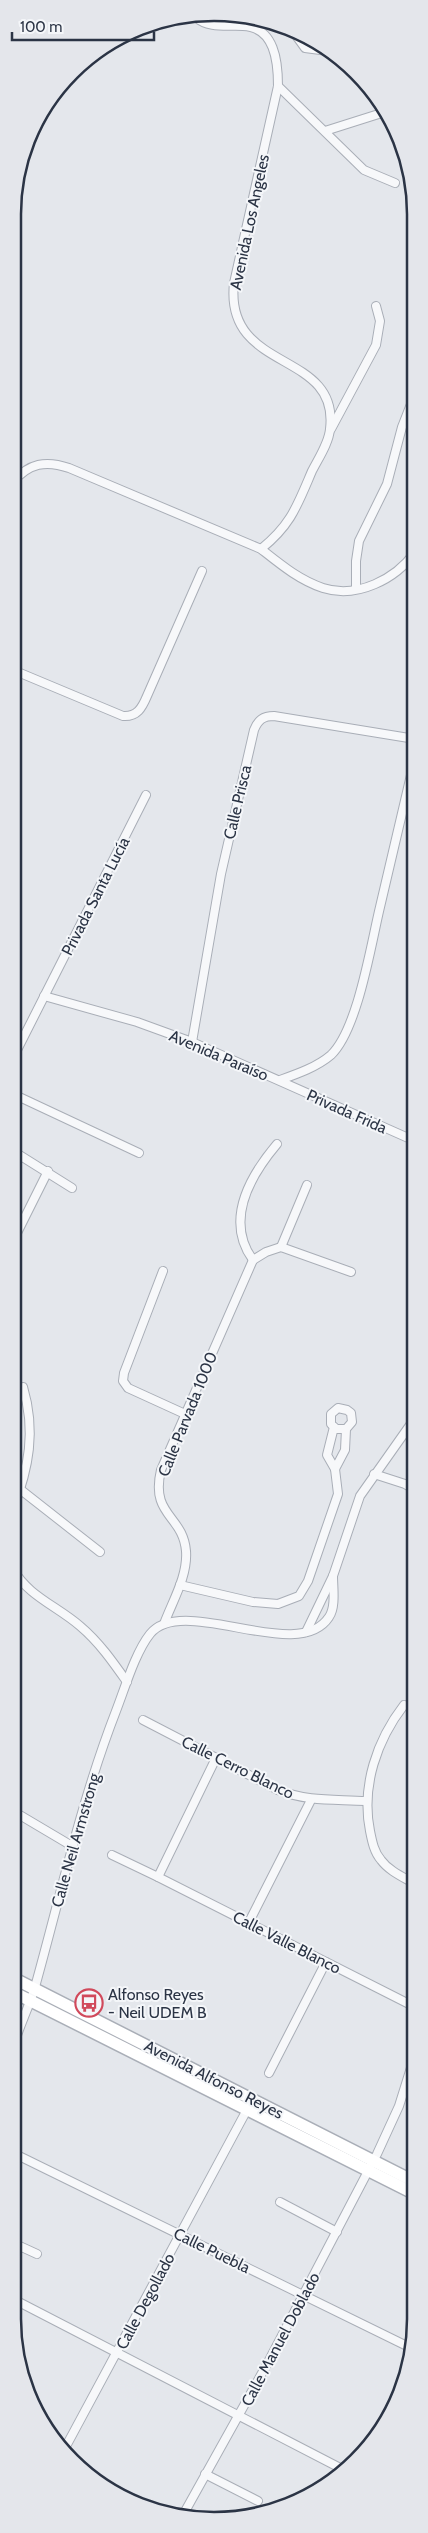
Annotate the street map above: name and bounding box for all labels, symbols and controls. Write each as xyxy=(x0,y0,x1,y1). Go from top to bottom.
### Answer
scale bar xyxy=(12,10,155,42)
text: 100 m xyxy=(20,18,62,36)
street label: Avenida Los Angeles xyxy=(226,152,273,292)
street label: Calle Prisca xyxy=(220,763,255,841)
street label: Privada Santa Lucía xyxy=(57,834,134,959)
street label: Avenida Paraíso xyxy=(166,1026,271,1085)
street label: Privada Frida xyxy=(304,1085,390,1138)
street label: Calle Parvada 1000 xyxy=(154,1349,221,1479)
street label: Calle Cerro Blanco xyxy=(178,1732,297,1803)
street label: Calle Neil Armstrong xyxy=(47,1770,104,1909)
street label: Calle Valle Blanco xyxy=(230,1907,344,1978)
place label: Alfonso Reyes - Neil UDEM B xyxy=(108,1985,207,2022)
bus stop icon: Alfonso Reyes - Neil UDEM B xyxy=(74,1988,104,2018)
street label: Avenida Alfonso Reyes xyxy=(141,2036,287,2123)
street label: Calle Puebla xyxy=(170,2224,253,2277)
street label: Calle Degollado xyxy=(112,2250,179,2353)
street label: Calle Manuel Doblado xyxy=(237,2269,324,2409)

